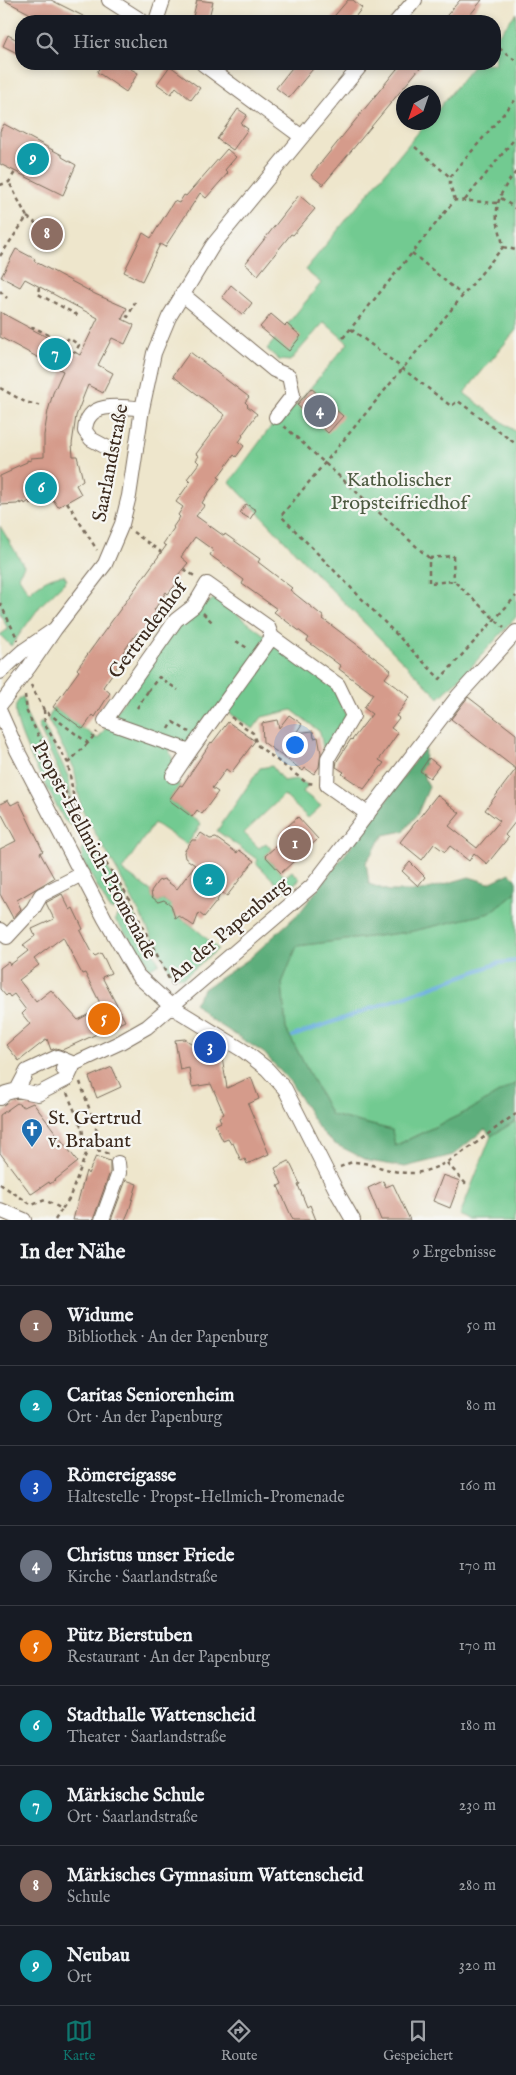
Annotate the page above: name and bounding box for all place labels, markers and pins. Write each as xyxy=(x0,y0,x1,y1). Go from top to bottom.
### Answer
pin: 9 xyxy=(17,140,49,178)
pin: 8 xyxy=(31,215,63,253)
pin: 7 xyxy=(39,335,71,373)
pin: 4 xyxy=(304,392,336,430)
pin: 6 xyxy=(25,469,57,507)
pin: 1 xyxy=(279,825,311,863)
pin: 2 xyxy=(193,861,225,899)
pin: 5 xyxy=(88,1000,120,1038)
pin: 3 xyxy=(194,1028,226,1066)
place label: St. Gertrud v. Brabant xyxy=(48,1106,142,1154)
church icon: St. Gertrud v. Brabant xyxy=(20,1117,44,1148)

